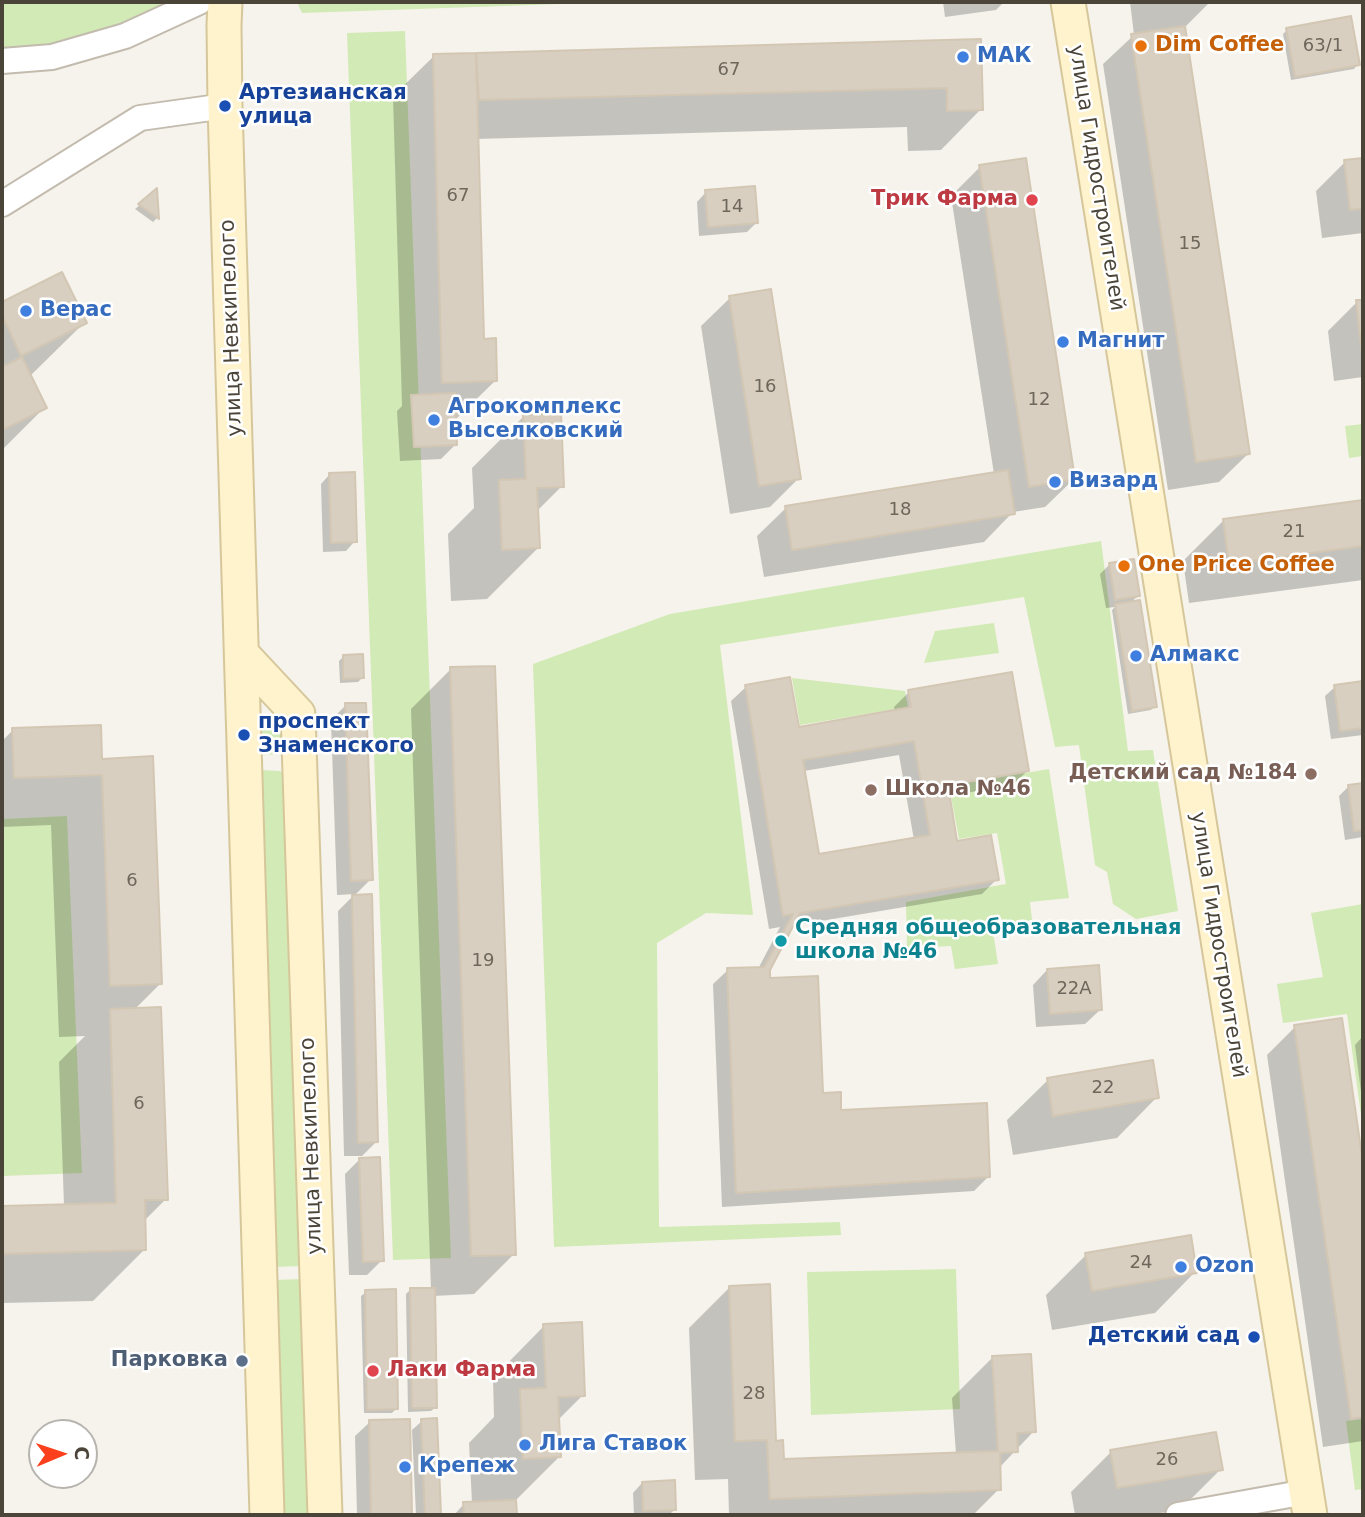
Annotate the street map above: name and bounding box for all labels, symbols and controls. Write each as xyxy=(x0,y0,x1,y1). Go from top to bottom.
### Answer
place label: Dim Coffee xyxy=(1155,33,1284,59)
house number: 63/1 xyxy=(1303,35,1343,57)
marker: Dim Coffee xyxy=(1133,38,1149,54)
street label: улица Гидростроителей xyxy=(1062,43,1130,313)
place label: МАК xyxy=(977,44,1031,70)
marker: МАК xyxy=(955,49,971,65)
house number: 67 xyxy=(718,59,740,81)
place label: Артезианская улица xyxy=(239,81,407,131)
marker: Артезианская улица xyxy=(217,98,233,114)
house number: 67 xyxy=(447,185,469,207)
place label: Трик Фарма xyxy=(871,187,1018,213)
marker: Трик Фарма xyxy=(1024,192,1040,208)
house number: 14 xyxy=(721,196,743,218)
street label: улица Невкипелого xyxy=(216,219,248,437)
house number: 15 xyxy=(1179,233,1201,255)
place label: Верас xyxy=(40,298,112,324)
marker: Верас xyxy=(18,303,34,319)
place label: Магнит xyxy=(1077,329,1164,355)
marker: Магнит xyxy=(1055,334,1071,350)
house number: 16 xyxy=(754,376,776,398)
house number: 12 xyxy=(1028,389,1050,411)
place label: Агрокомплекс Выселковский xyxy=(448,395,623,445)
marker: Агрокомплекс Выселковский xyxy=(426,412,442,428)
place label: Визард xyxy=(1069,469,1158,495)
marker: Визард xyxy=(1047,474,1063,490)
house number: 18 xyxy=(889,499,911,521)
house number: 21 xyxy=(1283,521,1305,543)
place label: One Price Coffee xyxy=(1138,553,1335,579)
marker: One Price Coffee xyxy=(1116,558,1132,574)
place label: Алмакс xyxy=(1150,643,1240,669)
marker: Алмакс xyxy=(1128,648,1144,664)
place label: проспект Знаменского xyxy=(258,710,414,760)
marker: проспект Знаменского xyxy=(236,727,252,743)
place label: Детский сад №184 xyxy=(1068,761,1297,787)
marker: Детский сад №184 xyxy=(1303,766,1319,782)
place label: Школа №46 xyxy=(885,777,1031,803)
marker: Школа №46 xyxy=(863,782,879,798)
street label: улица Гидростроителей xyxy=(1184,810,1252,1080)
house number: 6 xyxy=(126,870,138,892)
place label: Средняя общеобразовательная школа №46 xyxy=(795,916,1182,966)
marker: Средняя общеобразовательная школа №46 xyxy=(773,933,789,949)
house number: 19 xyxy=(472,950,494,972)
house number: 22А xyxy=(1056,978,1092,1000)
street label: улица Невкипелого xyxy=(296,1037,328,1255)
house number: 22 xyxy=(1092,1077,1114,1099)
house number: 6 xyxy=(133,1093,145,1115)
house number: 24 xyxy=(1130,1252,1152,1274)
place label: Ozon xyxy=(1195,1254,1254,1280)
marker: Ozon xyxy=(1173,1259,1189,1275)
place label: Детский сад xyxy=(1088,1324,1240,1350)
marker: Детский сад xyxy=(1246,1329,1262,1345)
place label: Парковка xyxy=(111,1348,228,1374)
marker: Парковка xyxy=(234,1353,250,1369)
place label: Лаки Фарма xyxy=(387,1358,536,1384)
marker: Лаки Фарма xyxy=(365,1363,381,1379)
house number: 28 xyxy=(743,1383,765,1405)
north arrow xyxy=(28,1419,98,1489)
place label: Лига Ставок xyxy=(539,1432,687,1458)
marker: Лига Ставок xyxy=(517,1437,533,1453)
text: С xyxy=(71,1446,93,1461)
house number: 26 xyxy=(1156,1449,1178,1471)
place label: Крепеж xyxy=(419,1454,515,1480)
marker: Крепеж xyxy=(397,1459,413,1475)

